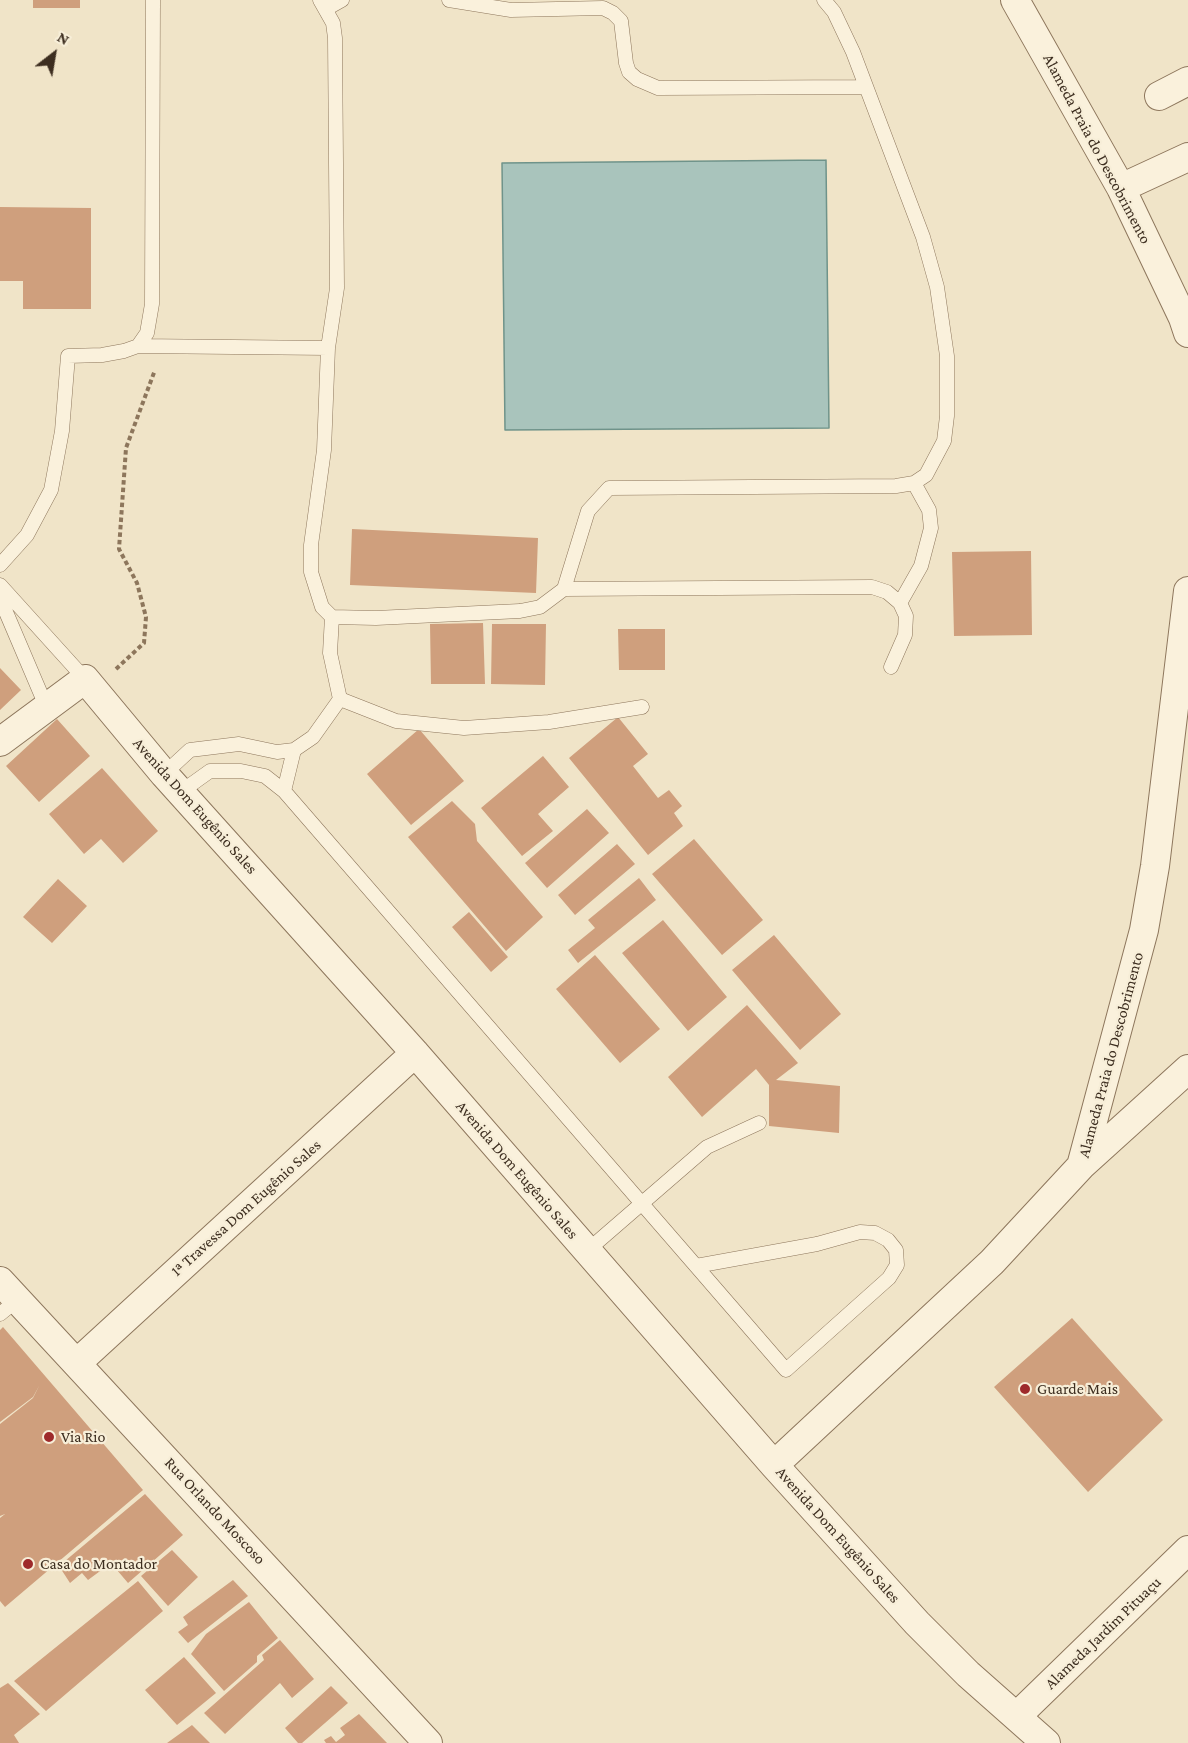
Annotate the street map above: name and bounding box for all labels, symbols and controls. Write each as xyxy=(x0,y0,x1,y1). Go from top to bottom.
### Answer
north arrow xyxy=(24,24,84,84)
text: N xyxy=(54,28,73,48)
street label: Alameda Praia do Descobrimento xyxy=(1039,51,1155,247)
street label: Avenida Dom Eugênio Sales xyxy=(129,734,261,878)
street label: Alameda Praia do Descobrimento xyxy=(1074,950,1148,1160)
street label: Avenida Dom Eugênio Sales xyxy=(452,1097,582,1243)
street label: 1ª Travessa Dom Eugênio Sales xyxy=(167,1135,325,1281)
place label: Guarde Mais xyxy=(1037,1379,1118,1399)
marker: Guarde Mais xyxy=(1018,1382,1032,1396)
place label: Via Rio xyxy=(61,1427,105,1447)
marker: Via Rio xyxy=(42,1430,56,1444)
street label: Rua Orlando Moscoso xyxy=(160,1453,270,1569)
street label: Avenida Dom Eugênio Sales xyxy=(772,1463,904,1607)
place label: Casa do Montador xyxy=(40,1554,157,1574)
marker: Casa do Montador xyxy=(21,1557,35,1571)
street label: Alameda Jardim Pituaçu xyxy=(1041,1573,1165,1693)

